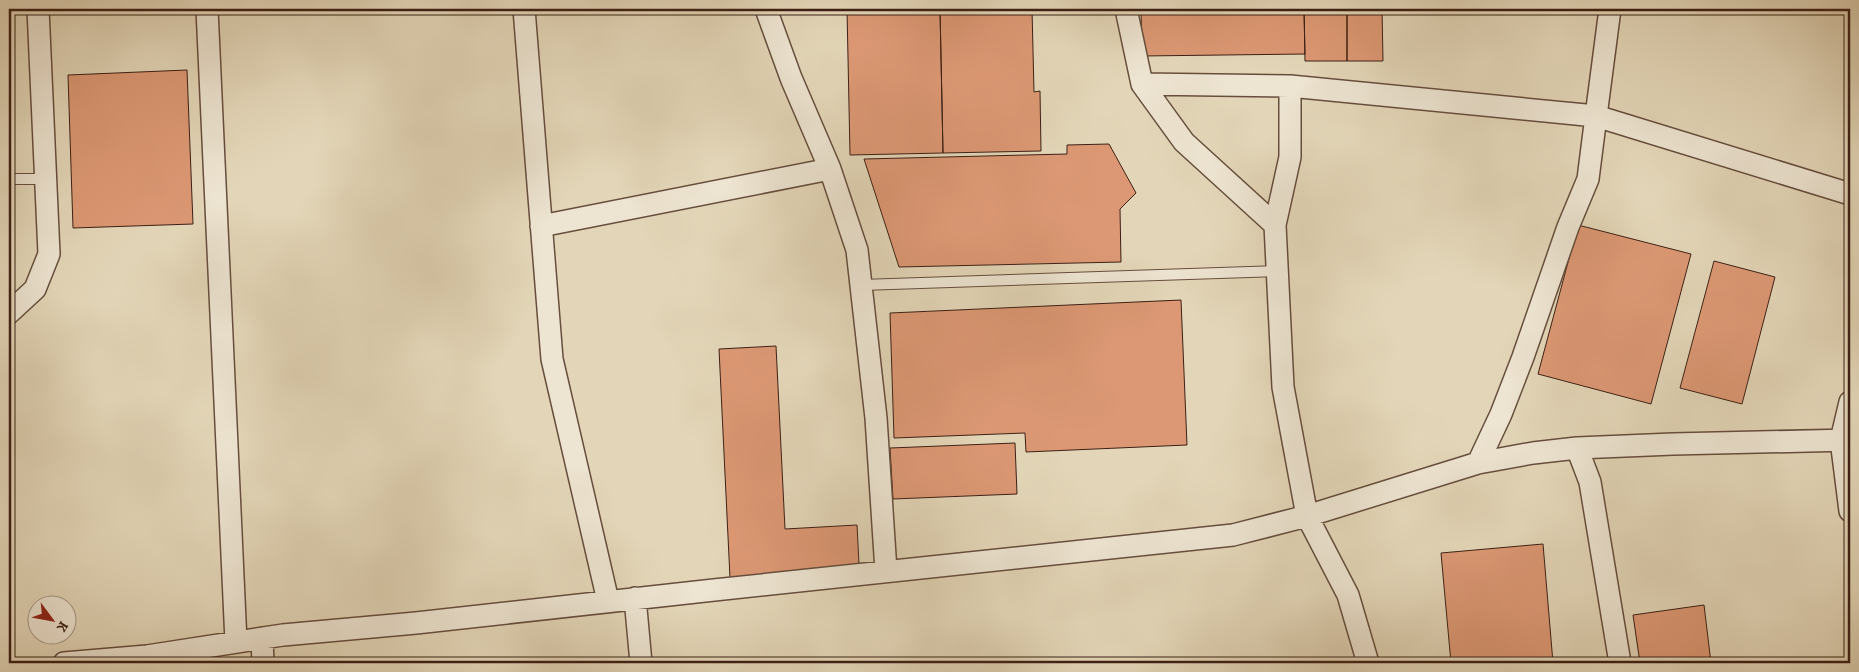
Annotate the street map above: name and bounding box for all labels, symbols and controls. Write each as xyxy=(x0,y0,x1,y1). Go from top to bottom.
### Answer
north arrow xyxy=(28,594,78,644)
text: K xyxy=(52,618,73,636)

